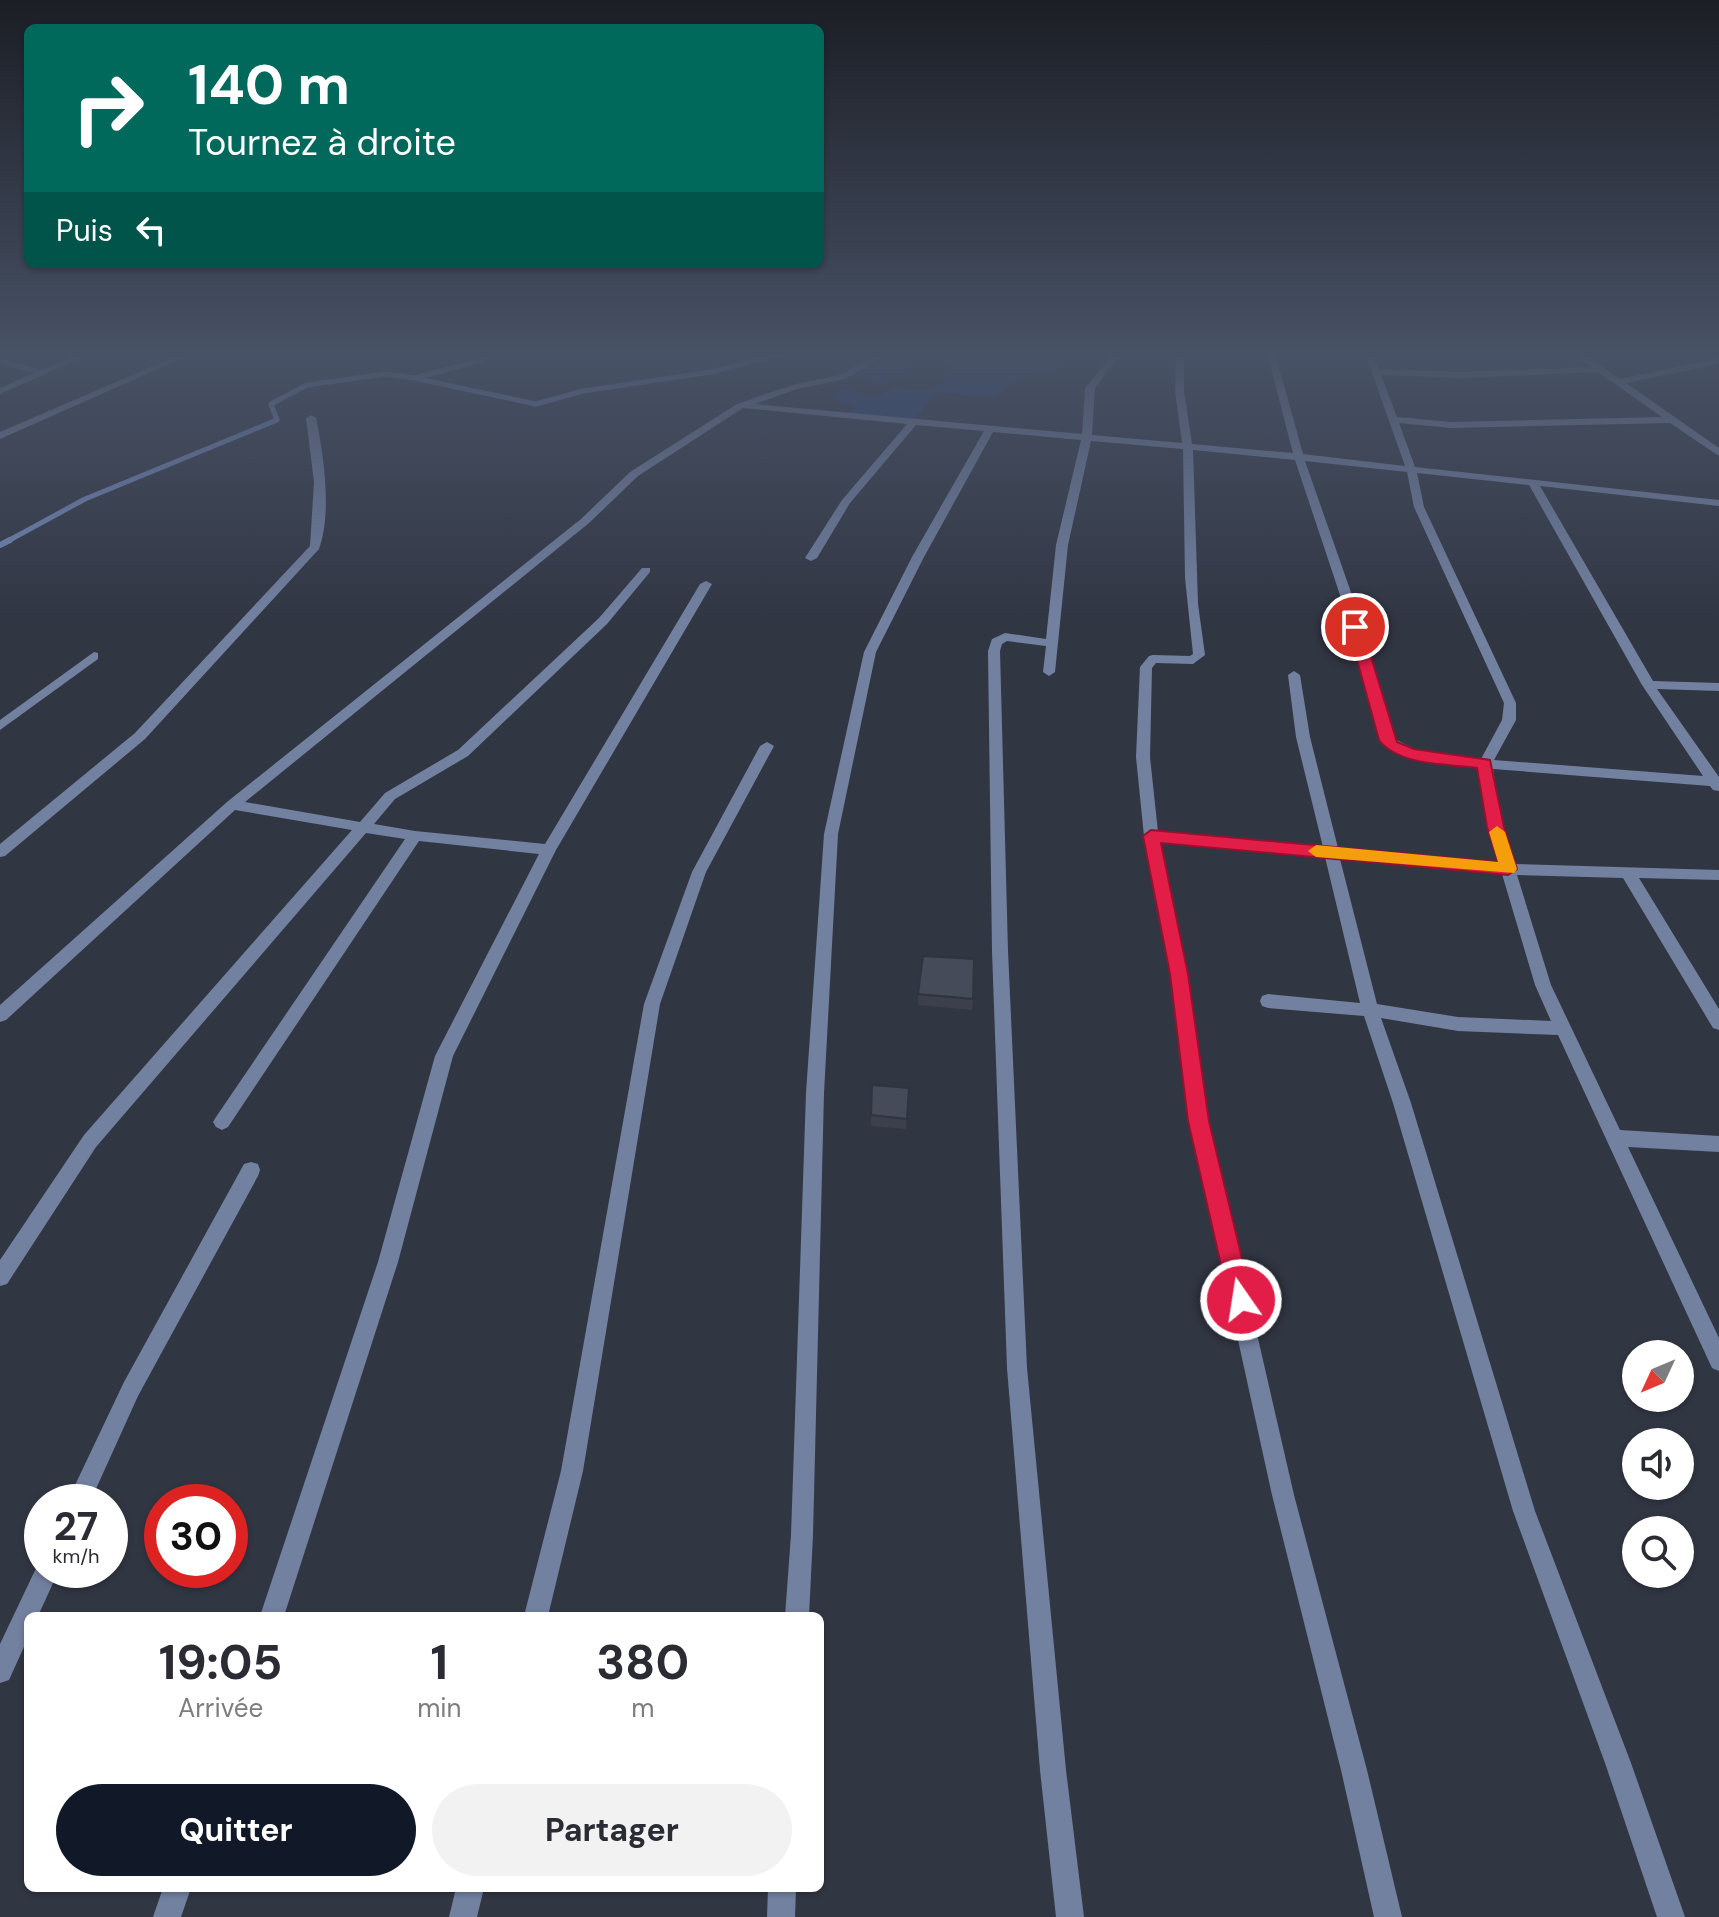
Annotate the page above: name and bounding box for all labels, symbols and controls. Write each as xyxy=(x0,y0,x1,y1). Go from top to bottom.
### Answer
text: 140 m xyxy=(188,48,350,121)
icon: right xyxy=(56,56,160,160)
text: Tournez à droite xyxy=(188,119,456,166)
icon: left xyxy=(129,208,173,252)
text: Puis xyxy=(56,211,113,250)
pin xyxy=(1321,593,1389,661)
icon: arrive xyxy=(1333,605,1377,649)
position arrow xyxy=(1199,1258,1283,1342)
north arrow xyxy=(1622,1340,1694,1412)
map controls xyxy=(1622,1340,1694,1588)
button: sound xyxy=(1622,1428,1694,1500)
speed limit sign: 30 xyxy=(144,1484,248,1588)
text: 27 xyxy=(54,1500,98,1552)
button: search xyxy=(1622,1516,1694,1588)
text: km/h xyxy=(52,1543,100,1569)
text: 19:05 xyxy=(159,1631,282,1694)
text: 1 xyxy=(431,1631,448,1694)
text: 380 xyxy=(596,1631,689,1694)
text: Arrivée xyxy=(178,1691,263,1725)
text: min xyxy=(417,1691,461,1725)
text: m xyxy=(631,1691,654,1725)
button: Quitter xyxy=(56,1784,416,1876)
button: Partager xyxy=(432,1784,792,1876)

